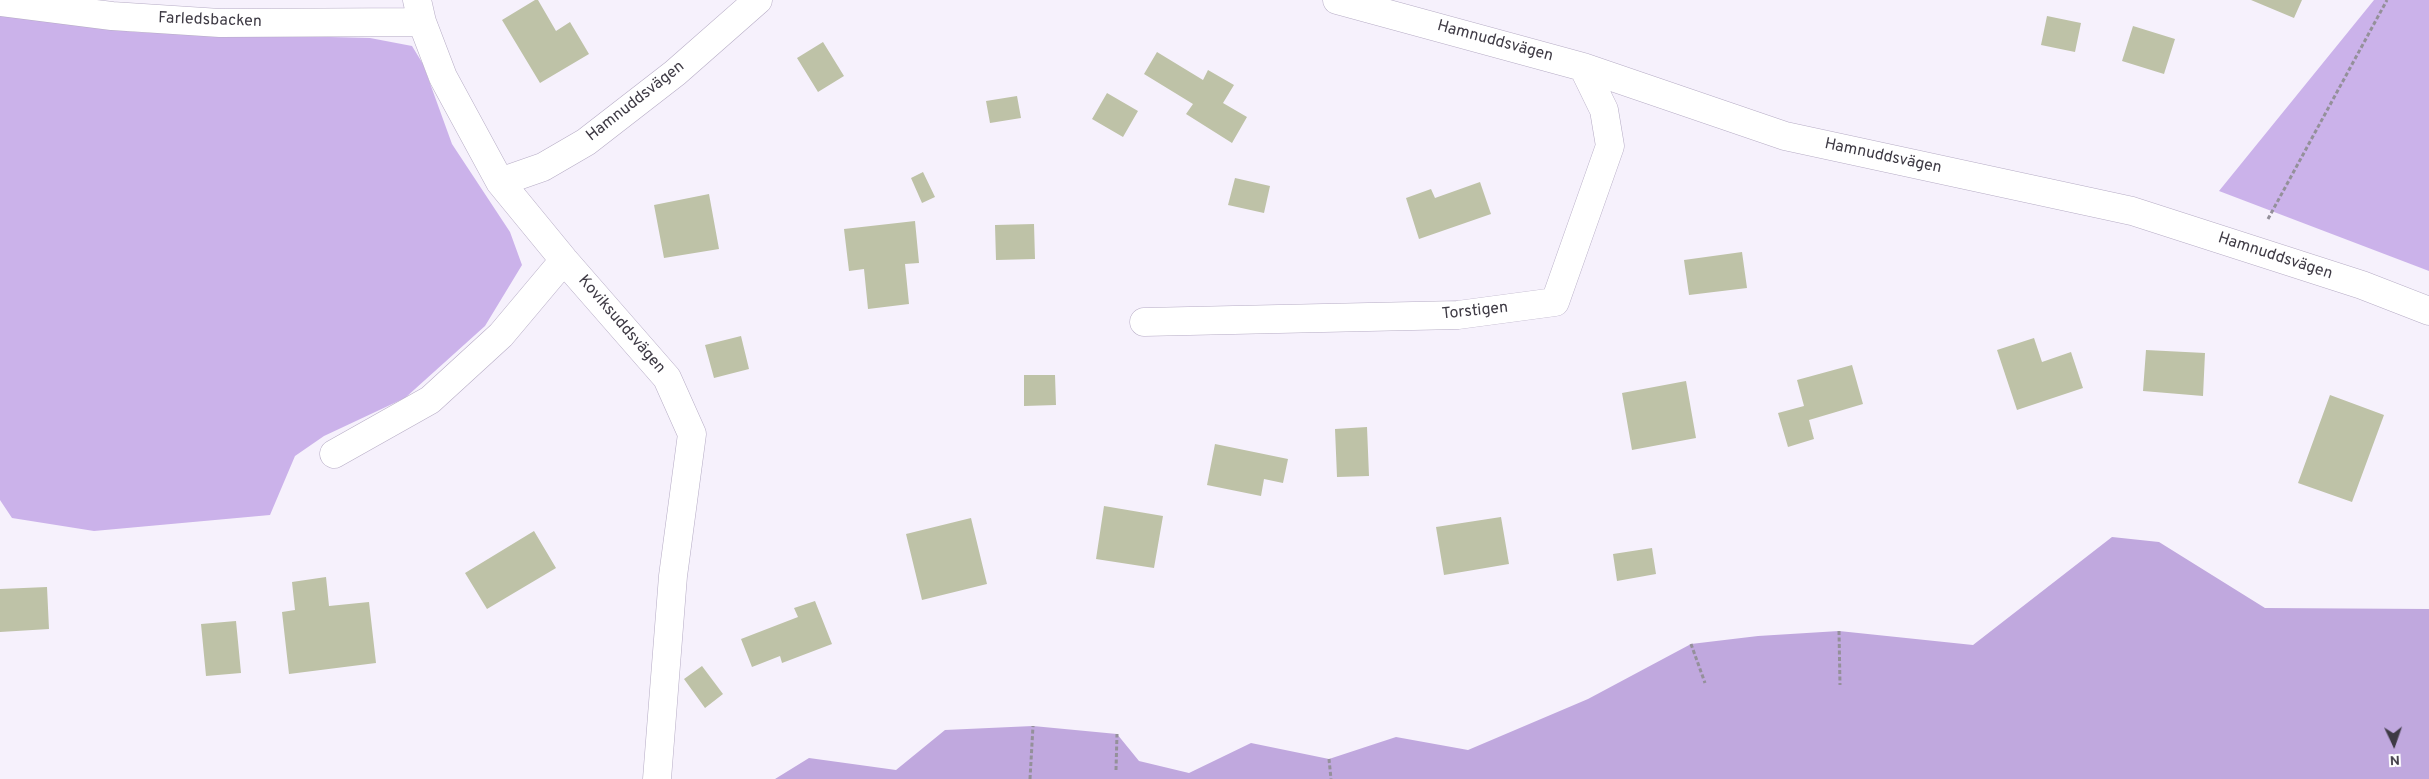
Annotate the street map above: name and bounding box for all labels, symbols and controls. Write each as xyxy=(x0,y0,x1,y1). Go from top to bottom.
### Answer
street label: Farledsbacken xyxy=(158,10,262,32)
street label: Hamnuddsvägen xyxy=(1435,17,1555,67)
street label: Hamnuddsvägen xyxy=(583,58,689,146)
street label: Hamnuddsvägen xyxy=(1823,135,1943,179)
street label: Hamnuddsvägen xyxy=(2215,229,2335,285)
street label: Koviksuddsvägen xyxy=(573,272,669,378)
street label: Torstigen xyxy=(1441,299,1509,325)
north arrow xyxy=(2369,719,2419,769)
text: N xyxy=(2389,751,2400,768)

